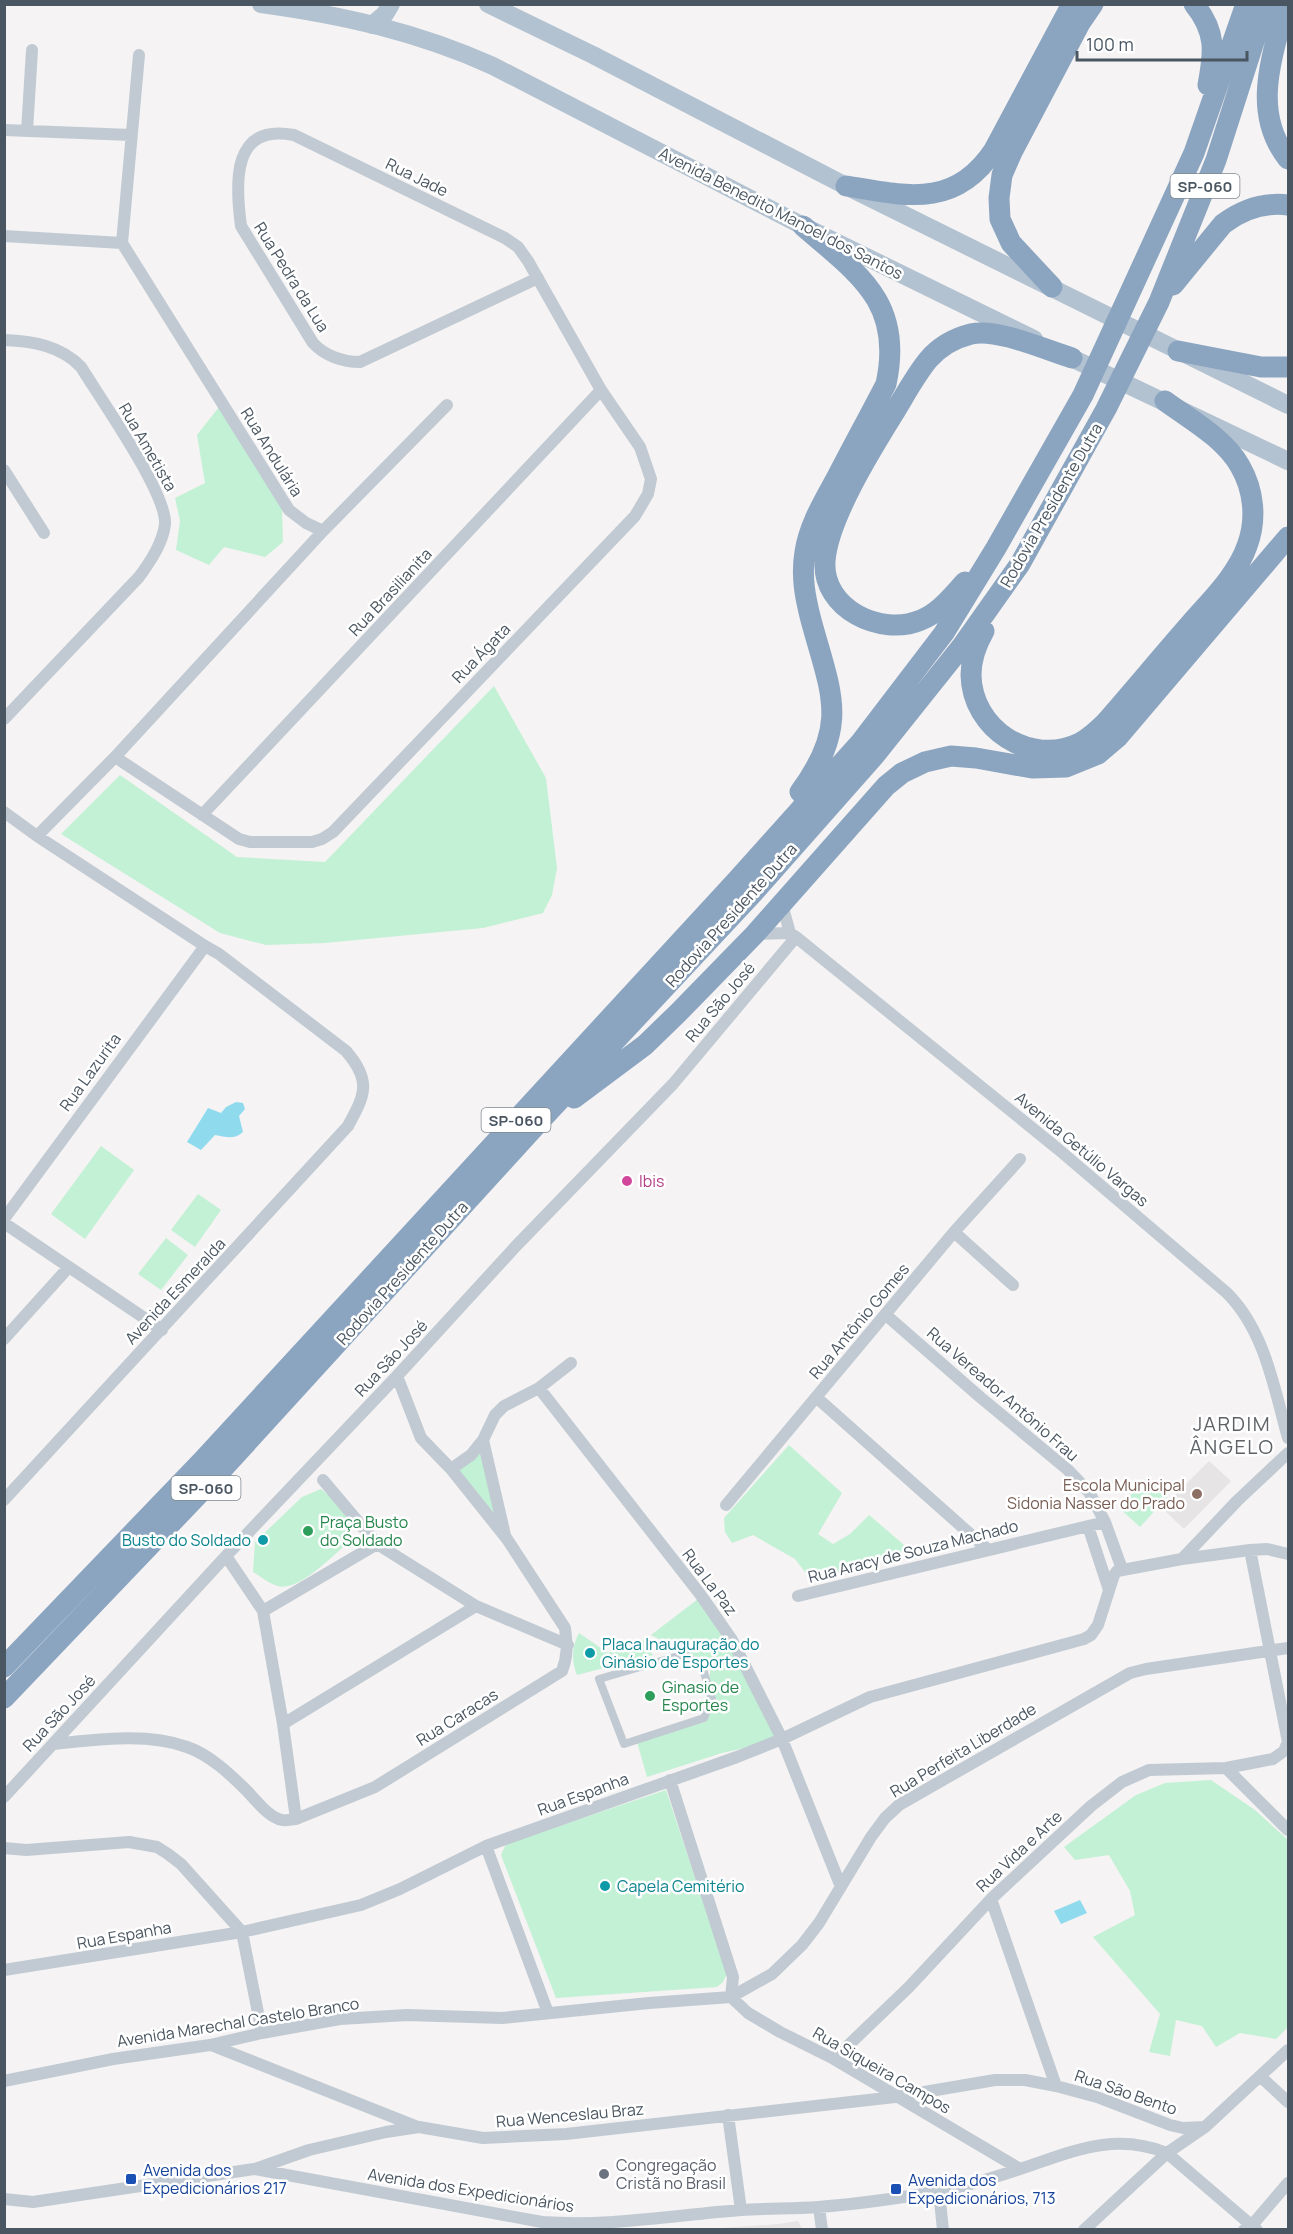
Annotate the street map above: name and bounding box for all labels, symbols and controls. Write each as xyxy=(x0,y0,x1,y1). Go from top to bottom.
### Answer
scale bar xyxy=(1077,24,1246,62)
text: 100 m xyxy=(1086,32,1134,56)
street label: Avenida Benedito Manoel dos Santos xyxy=(655,142,907,284)
street label: Rua Jade xyxy=(382,152,452,202)
road number: SP-060 xyxy=(1170,174,1240,198)
street label: Rua Pedra da Lua xyxy=(249,218,335,336)
street label: Rua Ametista xyxy=(114,399,182,495)
street label: Rua Andulária xyxy=(236,403,308,501)
street label: Rodovia Presidente Dutra xyxy=(995,419,1107,591)
street label: Rua Brasilianita xyxy=(343,543,437,641)
street label: Rua Ágata xyxy=(447,618,515,688)
street label: Rodovia Presidente Dutra xyxy=(660,838,802,992)
street label: Rua São José xyxy=(680,958,760,1046)
street label: Rua Lazurita xyxy=(54,1029,126,1115)
street label: Avenida Getúlio Vargas xyxy=(1011,1087,1153,1211)
road number: SP-060 xyxy=(482,1108,550,1132)
place label: Ibis xyxy=(639,1170,664,1192)
marker: Ibis xyxy=(620,1174,634,1188)
street label: Rodovia Presidente Dutra xyxy=(331,1196,473,1350)
street label: Avenida Esmeralda xyxy=(120,1233,230,1349)
street label: Rua Antônio Gomes xyxy=(804,1258,914,1384)
street label: Rua São José xyxy=(350,1315,432,1401)
street label: Rua Vereador Antônio Frau xyxy=(922,1322,1084,1466)
district label: JARDIM ÂNGELO xyxy=(1189,1410,1275,1460)
place label: Escola Municipal Sidonia Nasser do Prado xyxy=(1007,1474,1185,1514)
road number: SP-060 xyxy=(172,1476,240,1500)
marker: Escola Municipal Sidonia Nasser do Prado xyxy=(1190,1487,1204,1501)
place label: Praça Busto do Soldado xyxy=(320,1511,408,1551)
street label: Rua Aracy de Souza Machado xyxy=(806,1514,1020,1588)
marker: Praça Busto do Soldado xyxy=(301,1524,315,1538)
place label: Busto do Soldado xyxy=(122,1529,251,1551)
marker: Busto do Soldado xyxy=(256,1533,270,1547)
street label: Rua La Paz xyxy=(678,1544,742,1620)
place label: Placa Inauguração do Ginásio de Esportes xyxy=(602,1633,759,1673)
marker: Placa Inauguração do Ginásio de Esportes xyxy=(583,1646,597,1660)
street label: Rua São José xyxy=(18,1670,100,1756)
place label: Ginasio de Esportes xyxy=(662,1676,739,1716)
street label: Rua Caracas xyxy=(412,1683,502,1751)
marker: Ginasio de Esportes xyxy=(643,1689,657,1703)
street label: Rua Perfeita Liberdade xyxy=(886,1698,1040,1802)
street label: Rua Espanha xyxy=(534,1767,632,1821)
street label: Rua Vida e Arte xyxy=(971,1805,1067,1897)
place label: Capela Cemitério xyxy=(617,1875,745,1897)
marker: Capela Cemitério xyxy=(598,1879,612,1893)
street label: Rua Espanha xyxy=(75,1916,173,1954)
street label: Avenida Marechal Castelo Branco xyxy=(115,1992,361,2052)
street label: Rua Siqueira Campos xyxy=(809,2021,955,2119)
street label: Rua São Bento xyxy=(1072,2064,1180,2120)
street label: Rua Wenceslau Braz xyxy=(495,2098,645,2132)
place label: Congregação Cristã no Brasil xyxy=(616,2154,726,2194)
place label: Avenida dos Expedicionários 217 xyxy=(143,2159,287,2199)
street label: Avenida dos Expedicionários xyxy=(366,2163,576,2217)
marker: Congregação Cristã no Brasil xyxy=(597,2167,611,2181)
place label: Avenida dos Expedicionários, 713 xyxy=(908,2169,1056,2209)
marker: Avenida dos Expedicionários 217 xyxy=(124,2172,138,2186)
marker: Avenida dos Expedicionários, 713 xyxy=(889,2182,903,2196)

